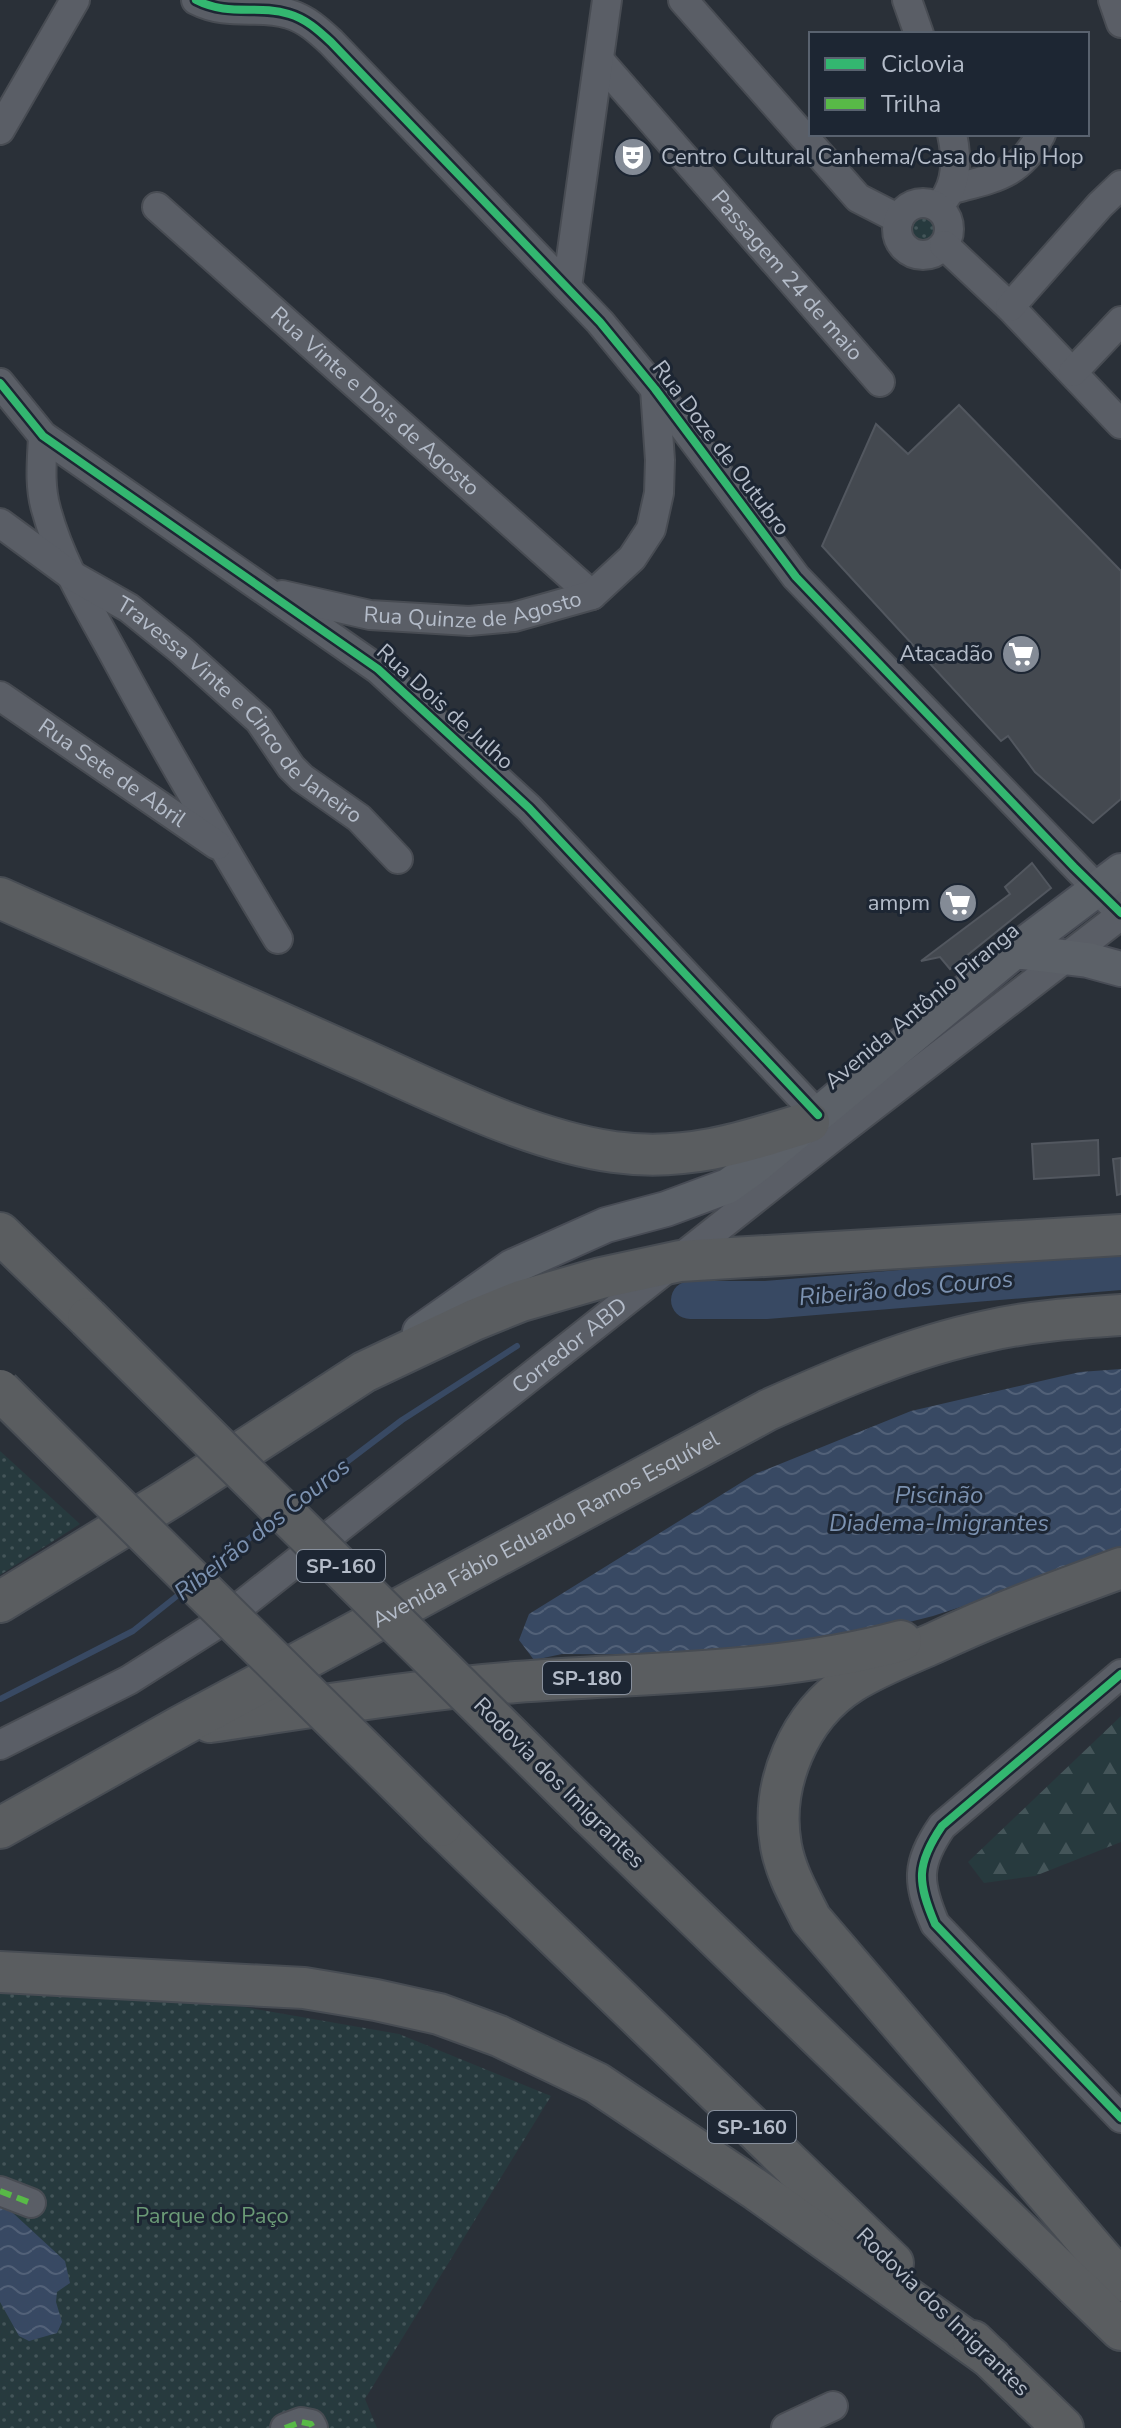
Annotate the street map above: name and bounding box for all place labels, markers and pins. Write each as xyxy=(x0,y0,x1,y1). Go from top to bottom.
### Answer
theatre icon: Centro Cultural Canhema/Casa do Hip Hop xyxy=(612,136,654,178)
place label: Centro Cultural Canhema/Casa do Hip Hop xyxy=(661,142,1084,172)
supermarket icon: Atacadão xyxy=(1000,633,1042,675)
place label: Atacadão xyxy=(899,639,993,669)
supermarket icon: ampm xyxy=(937,882,979,924)
place label: ampm xyxy=(868,888,930,918)

